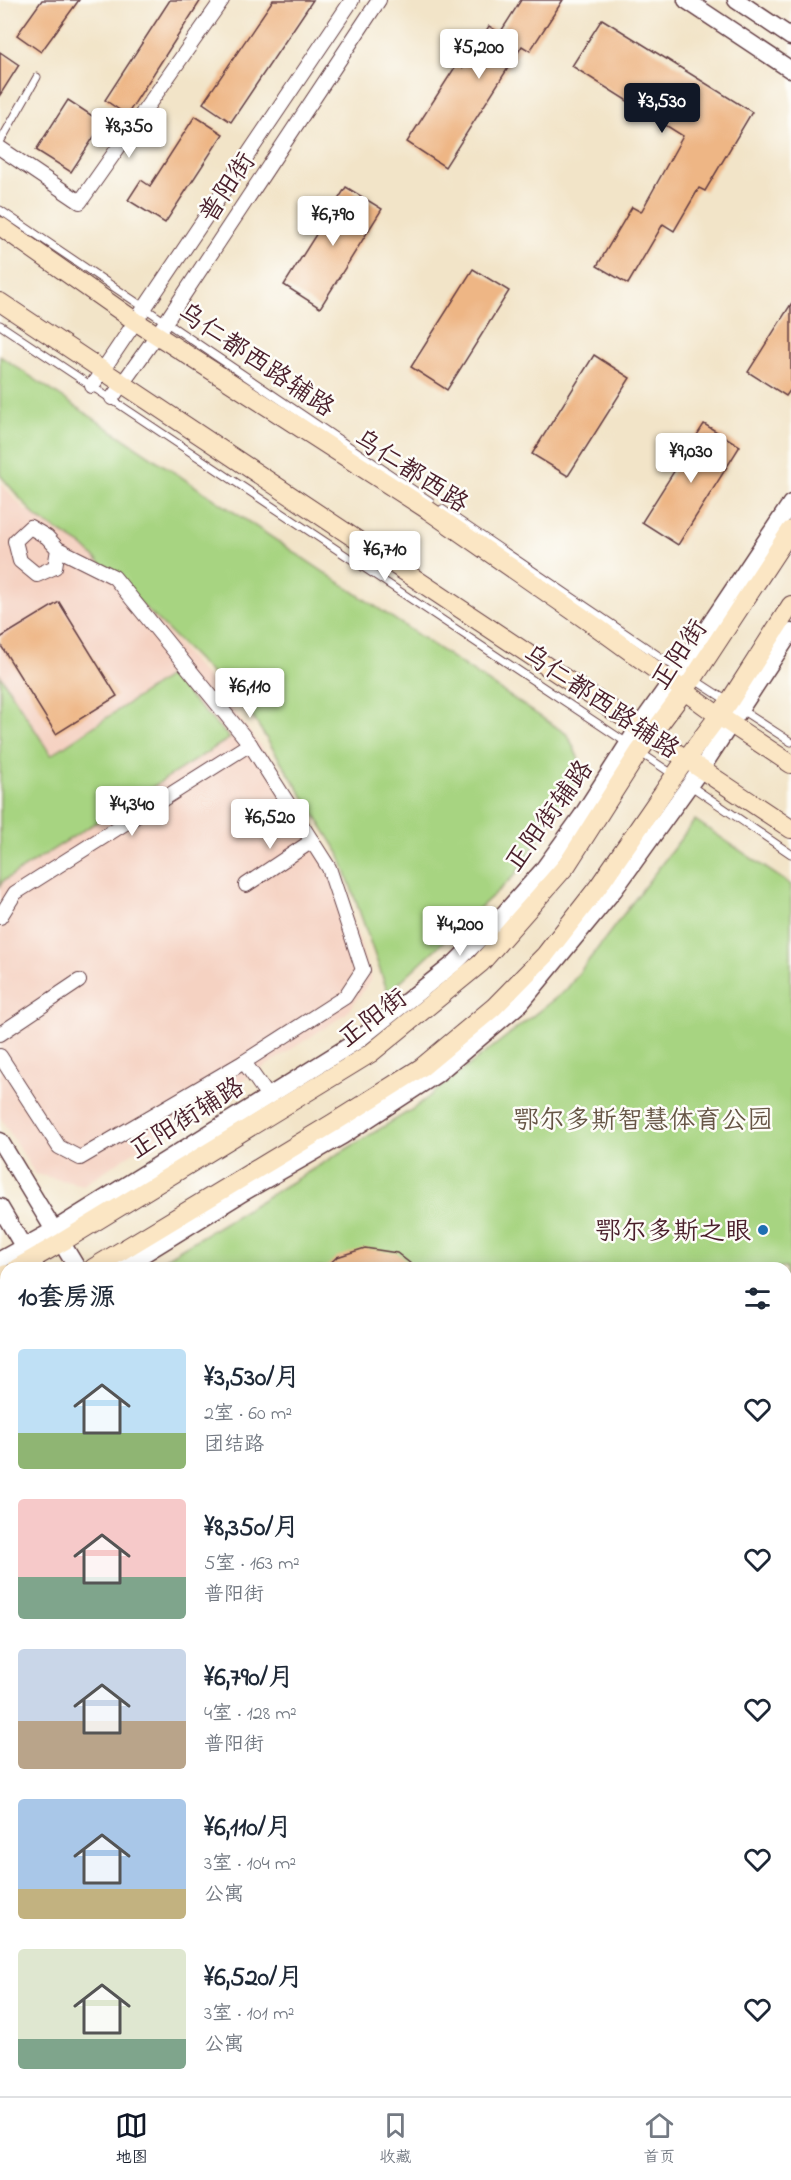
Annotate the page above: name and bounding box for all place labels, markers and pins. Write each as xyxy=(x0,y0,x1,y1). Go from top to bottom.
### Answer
pin: ¥5,200 xyxy=(430,29,528,80)
pin: ¥3,530 xyxy=(613,83,711,134)
pin: ¥8,350 xyxy=(80,108,178,159)
pin: ¥6,790 xyxy=(284,196,382,247)
pin: ¥9,030 xyxy=(642,433,740,484)
pin: ¥6,710 xyxy=(336,531,434,582)
pin: ¥6,110 xyxy=(201,668,299,719)
pin: ¥4,340 xyxy=(83,786,181,837)
pin: ¥6,520 xyxy=(221,799,319,850)
pin: ¥4,200 xyxy=(411,906,509,957)
place label: 鄂尔多斯之眼 xyxy=(595,1214,751,1252)
marker: 鄂尔多斯之眼 xyxy=(756,1223,770,1237)

